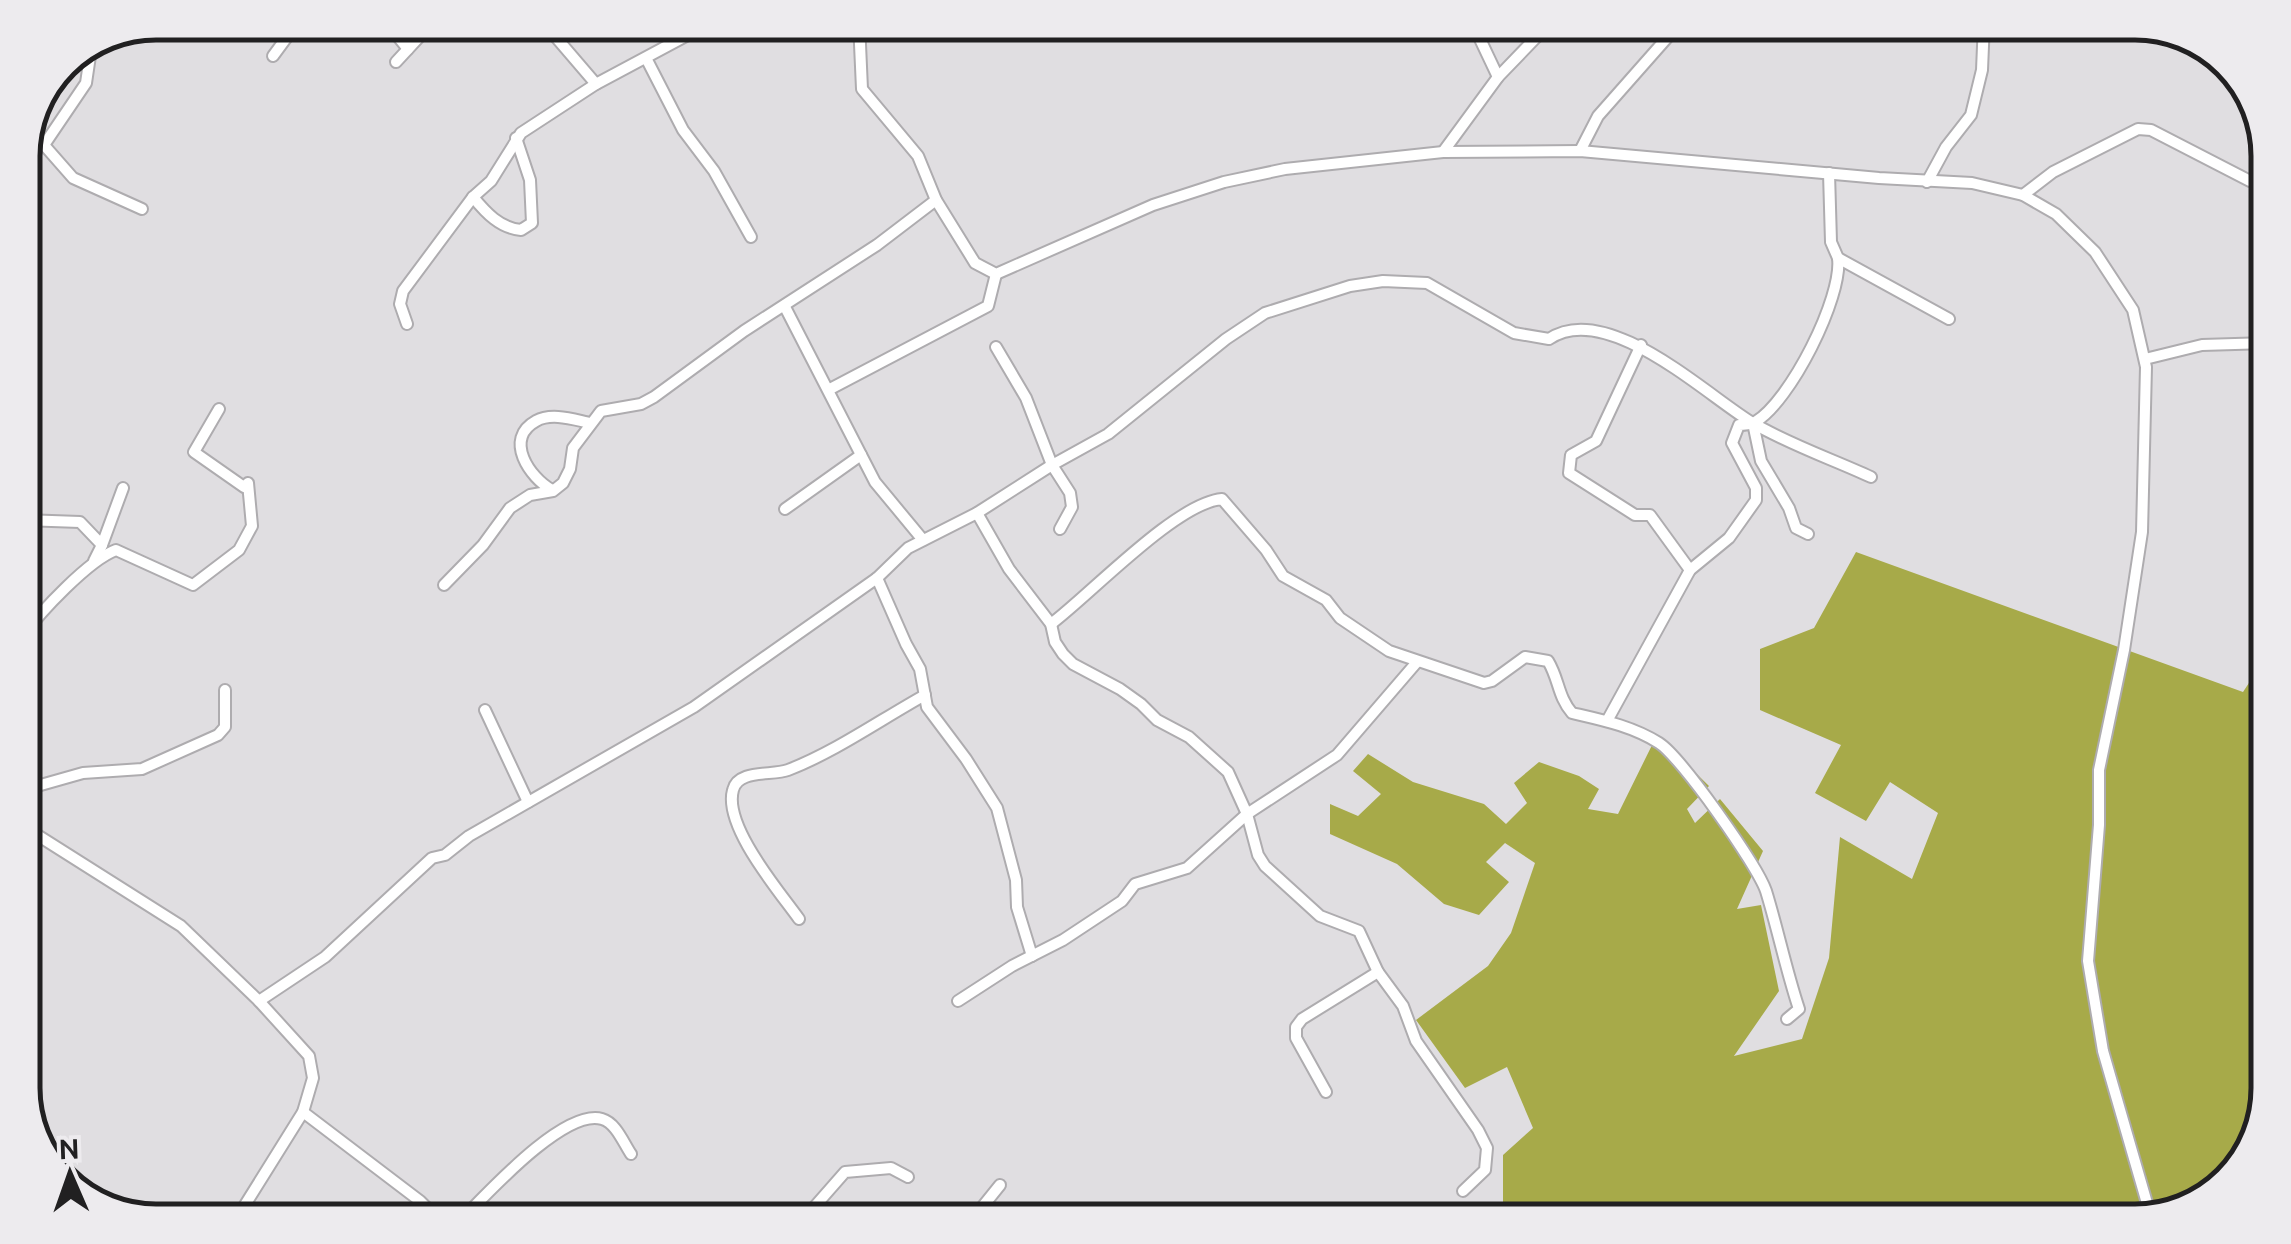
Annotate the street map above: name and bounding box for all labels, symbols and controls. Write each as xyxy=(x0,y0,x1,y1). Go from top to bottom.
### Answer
north arrow xyxy=(20,1124,120,1224)
text: N xyxy=(58,1133,80,1164)

